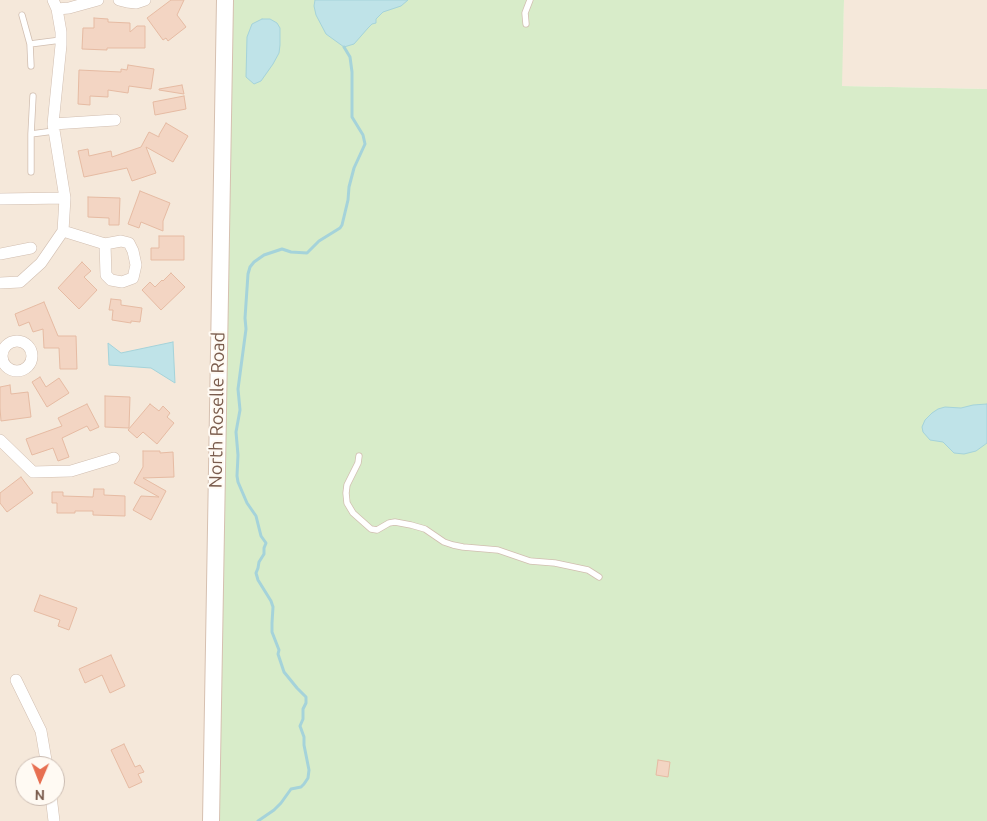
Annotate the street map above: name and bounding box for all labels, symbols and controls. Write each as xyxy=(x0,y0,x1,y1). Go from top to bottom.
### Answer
street label: North Roselle Road xyxy=(205,332,229,488)
north arrow xyxy=(15,756,65,806)
text: N xyxy=(34,787,45,803)

